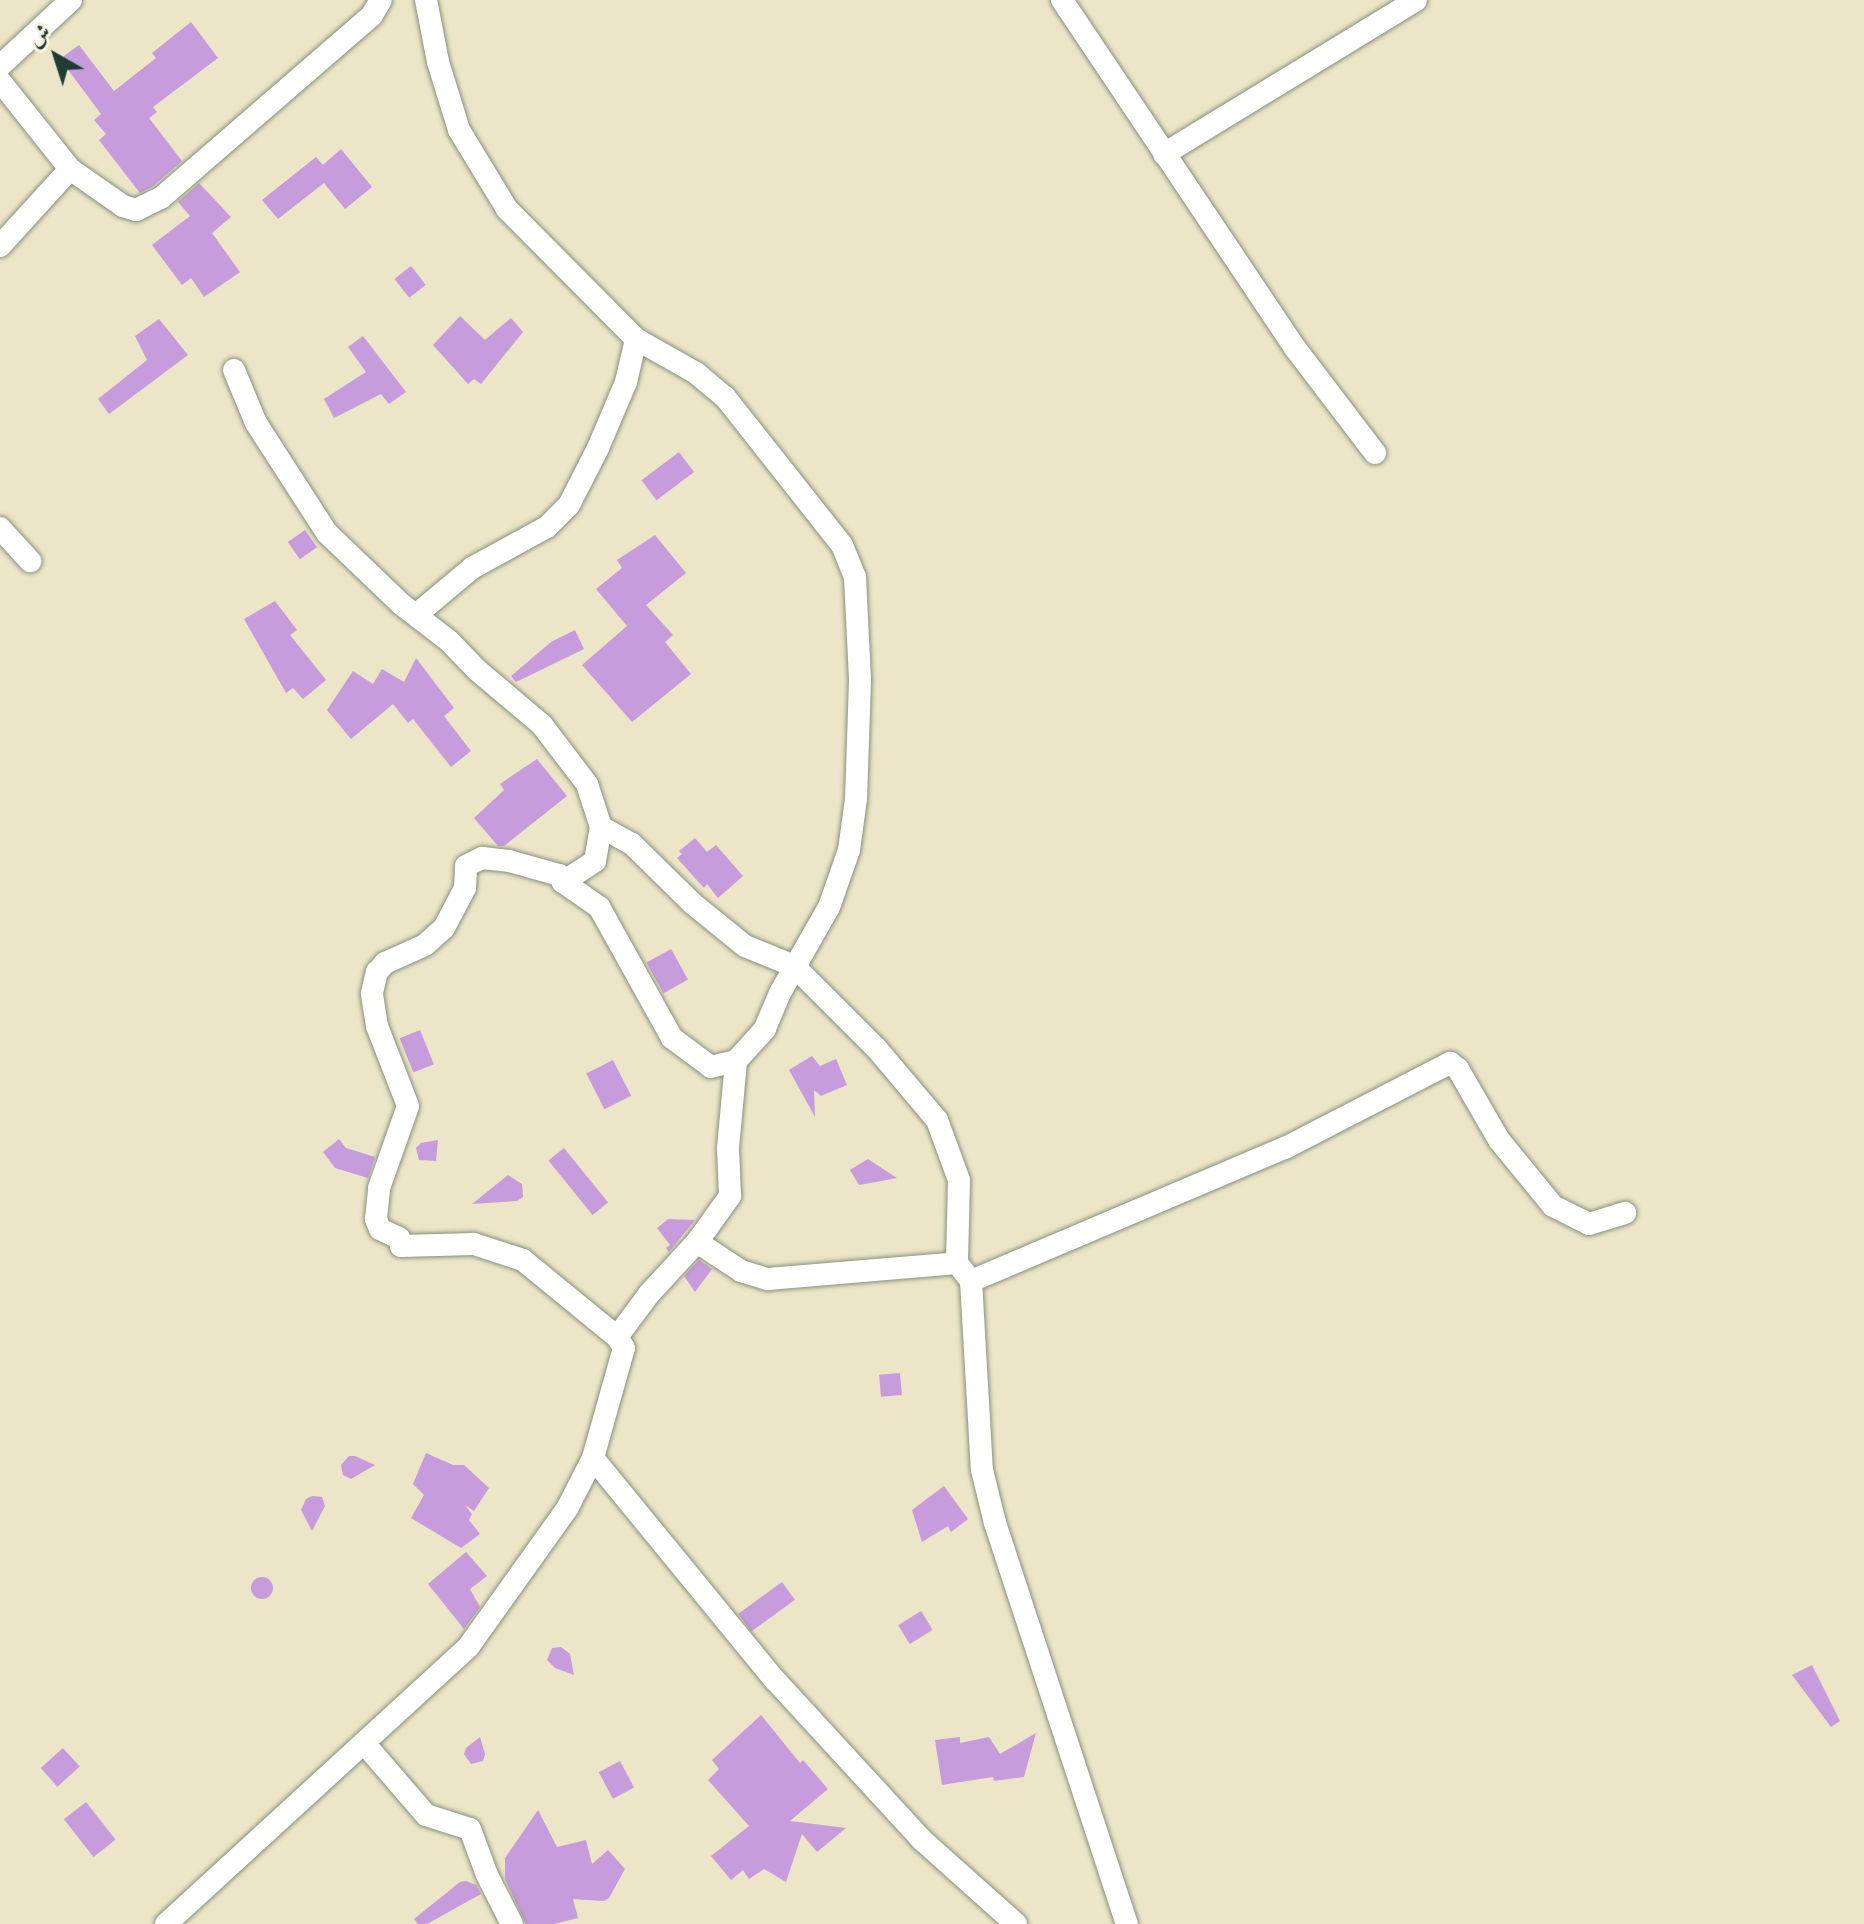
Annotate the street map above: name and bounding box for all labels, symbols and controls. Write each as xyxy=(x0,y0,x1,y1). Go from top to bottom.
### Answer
north arrow xyxy=(16,16,96,96)
text: ش xyxy=(22,18,59,57)

